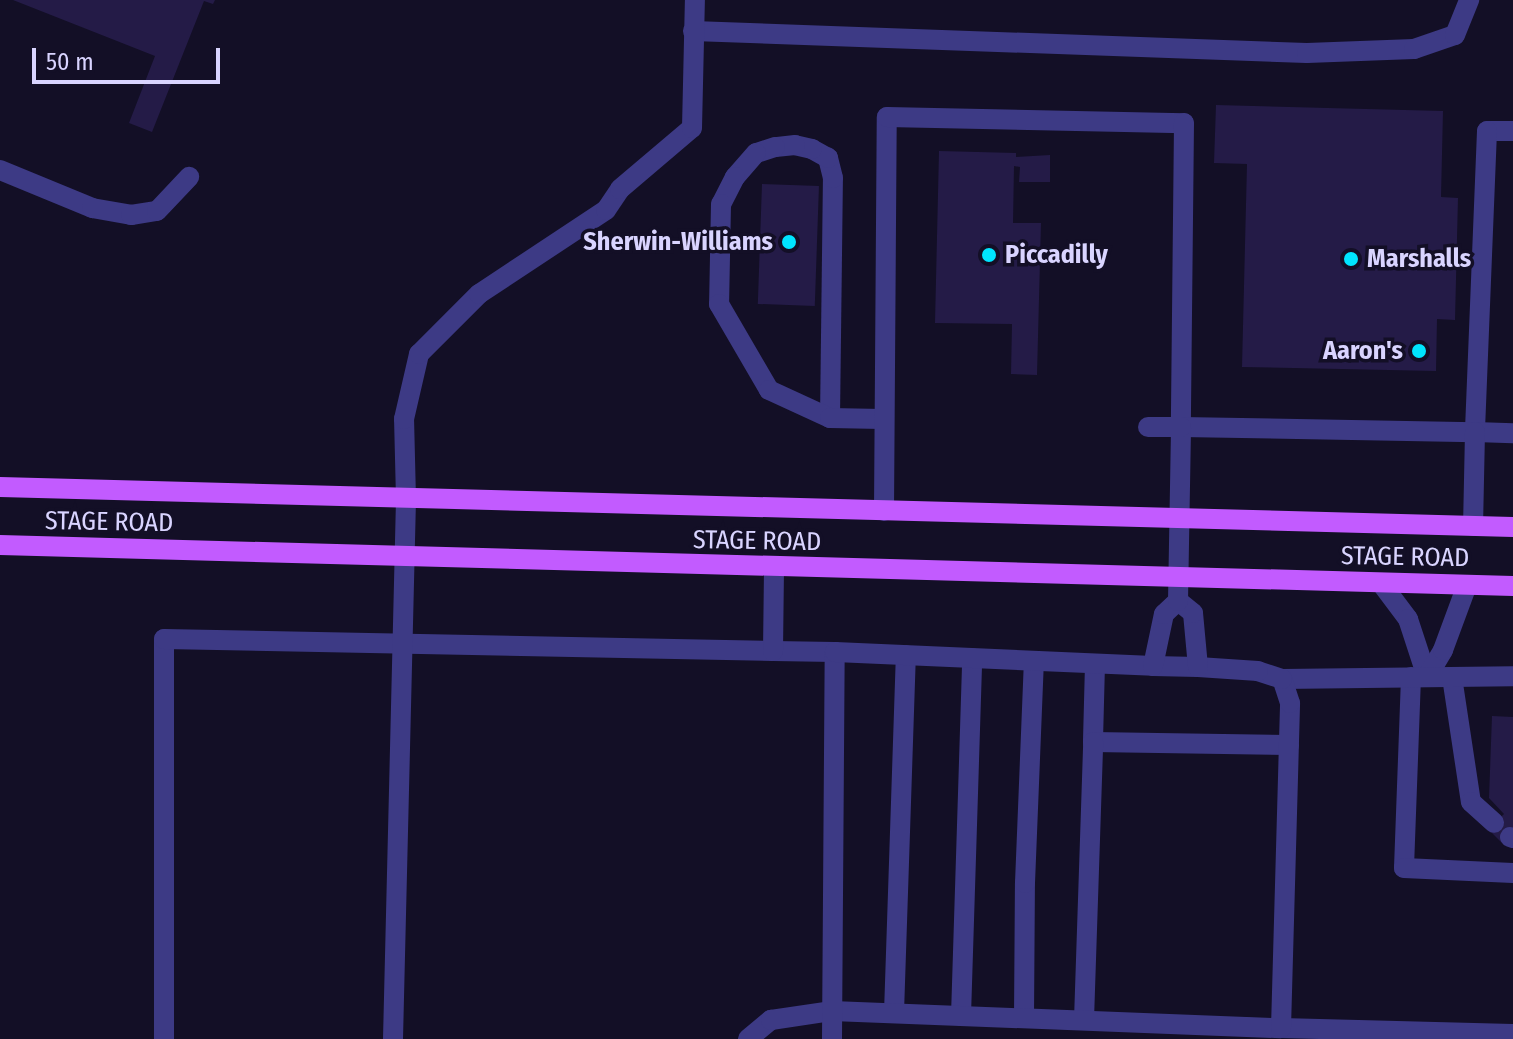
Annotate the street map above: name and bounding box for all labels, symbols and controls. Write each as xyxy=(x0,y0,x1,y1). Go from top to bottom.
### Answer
scale bar xyxy=(36,32,224,82)
text: 50 m xyxy=(46,48,94,76)
place label: Sherwin-Williams xyxy=(583,226,773,258)
marker: Sherwin-Williams xyxy=(780,233,798,251)
place label: Piccadilly xyxy=(1005,239,1108,271)
place label: Marshalls xyxy=(1367,243,1471,275)
marker: Piccadilly xyxy=(980,246,998,264)
marker: Marshalls xyxy=(1342,250,1360,268)
place label: Aaron's xyxy=(1323,335,1403,367)
marker: Aaron's xyxy=(1410,342,1428,360)
street label: STAGE ROAD xyxy=(45,505,173,539)
street label: STAGE ROAD xyxy=(693,524,821,558)
street label: STAGE ROAD xyxy=(1341,540,1469,574)

